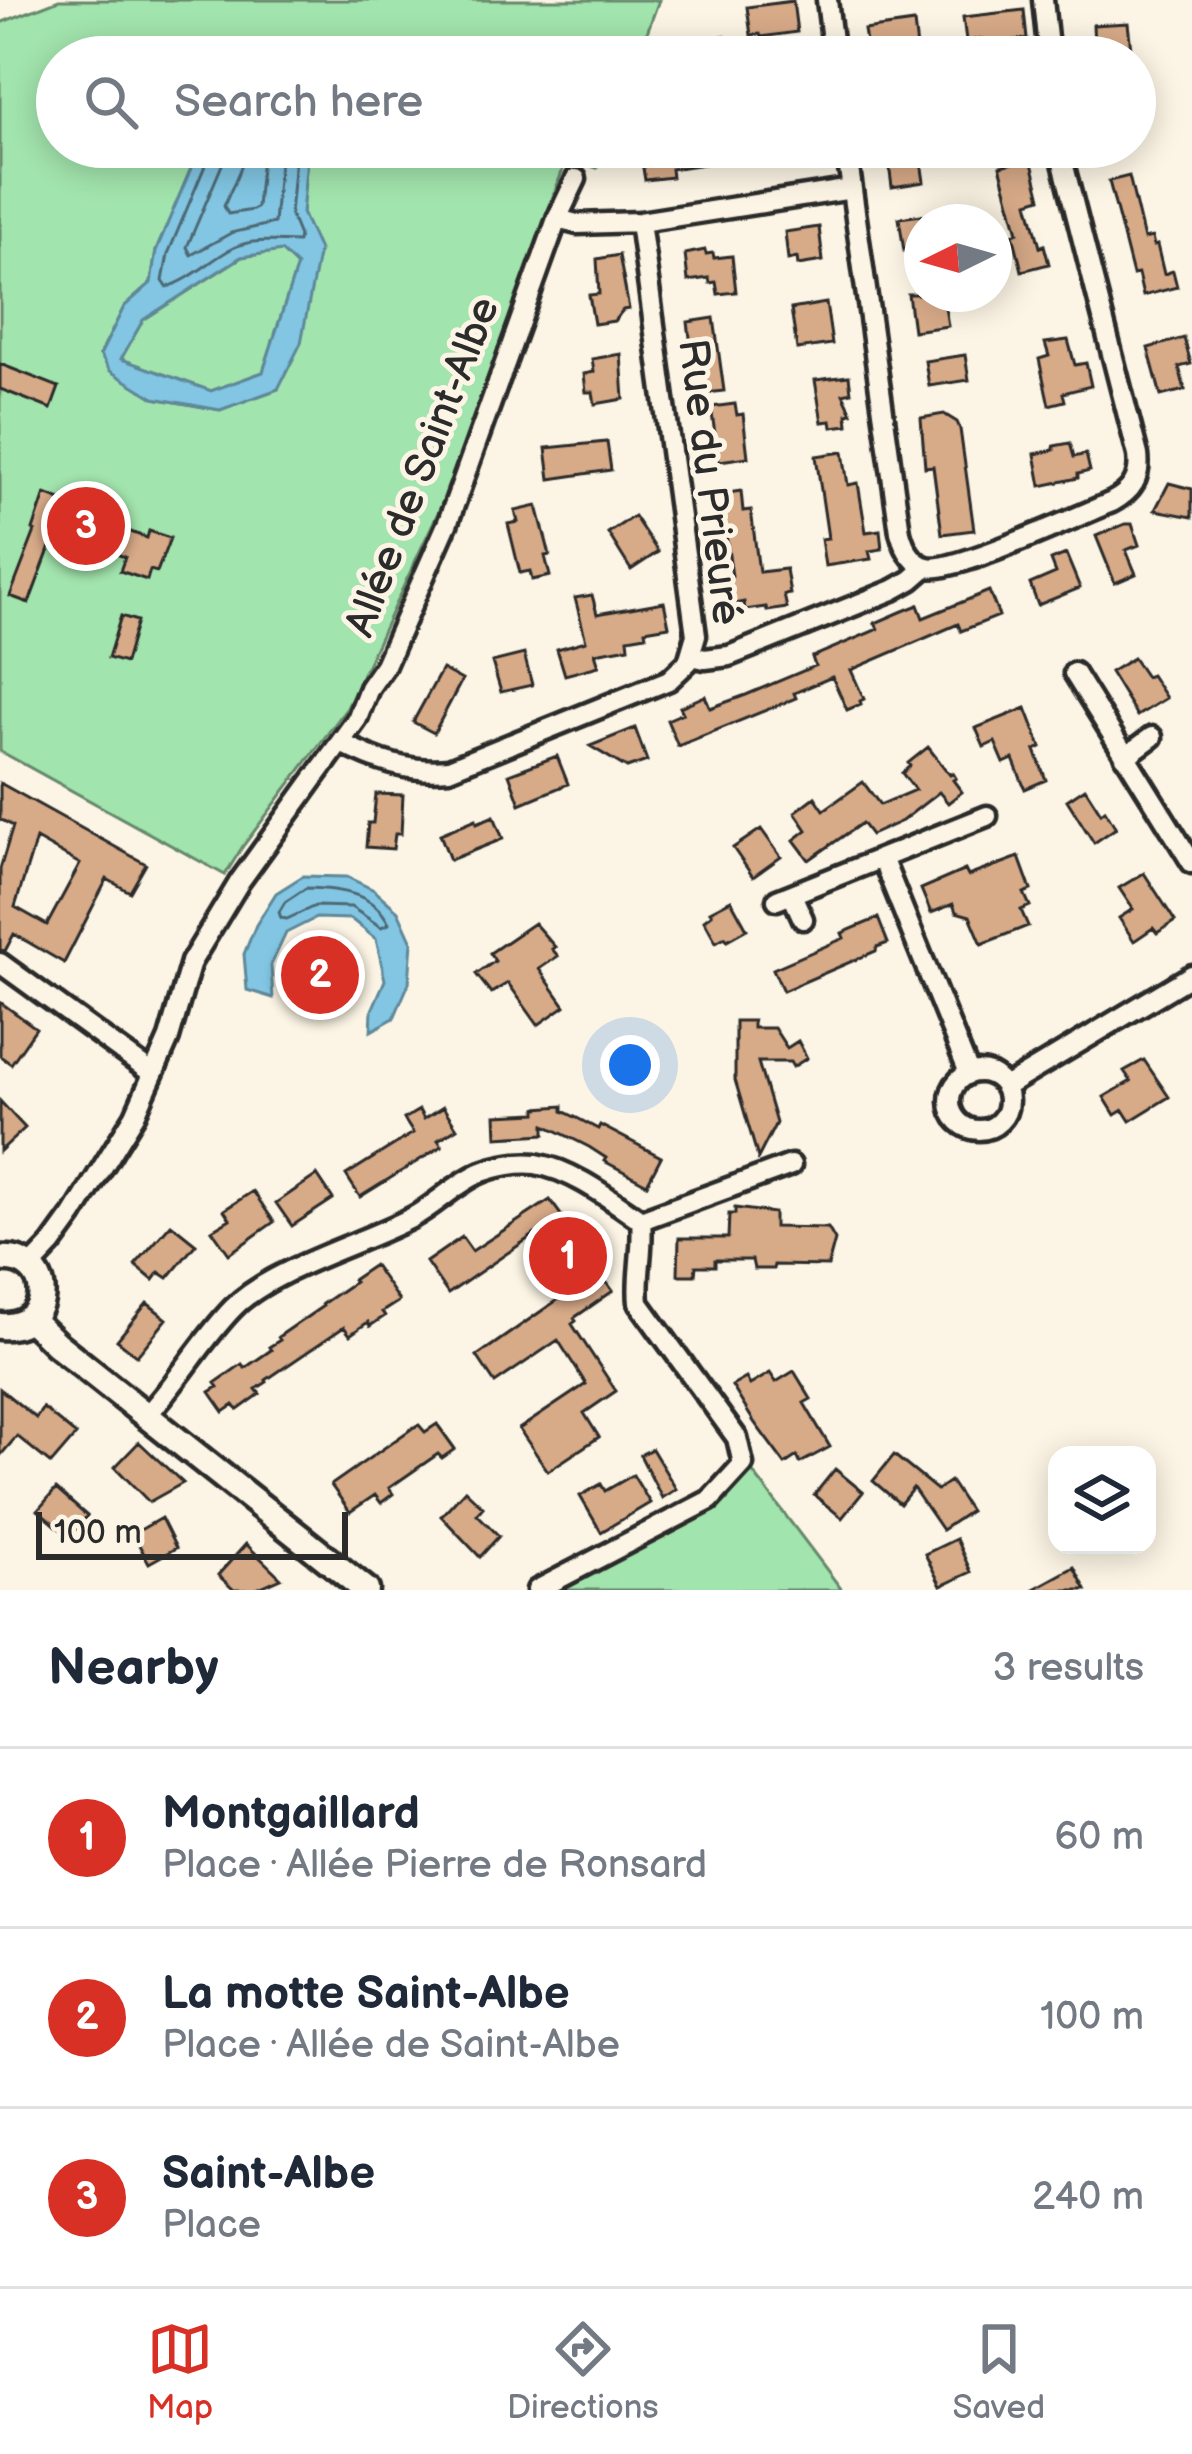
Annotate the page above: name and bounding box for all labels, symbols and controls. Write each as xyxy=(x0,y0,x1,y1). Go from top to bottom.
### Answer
search box xyxy=(36,36,1156,168)
icon: search xyxy=(78,69,144,135)
text: Search here xyxy=(174,75,423,130)
north arrow xyxy=(904,204,1012,312)
street label: Allée de Saint-Albe xyxy=(335,290,511,644)
street label: Rue du Prieuré xyxy=(666,336,752,628)
pin: 3 xyxy=(47,481,125,571)
pin: 2 xyxy=(281,930,359,1020)
your location xyxy=(600,1035,660,1095)
pin: 1 xyxy=(529,1211,607,1301)
map controls xyxy=(1048,1446,1156,1554)
button: layers xyxy=(1048,1446,1156,1554)
scale bar xyxy=(36,1506,348,1559)
text: 100 m xyxy=(54,1513,142,1553)
text: Nearby xyxy=(48,1638,219,1699)
text: 3 results xyxy=(992,1645,1144,1692)
text: Montgaillard xyxy=(162,1787,420,1842)
text: 1 xyxy=(79,1814,95,1861)
text: 60 m xyxy=(1054,1814,1144,1861)
text: Place · Allée Pierre de Ronsard xyxy=(162,1842,707,1889)
text: La motte Saint-Albe xyxy=(162,1967,570,2022)
text: 2 xyxy=(75,1994,99,2041)
text: 100 m xyxy=(1040,1994,1144,2041)
text: Place · Allée de Saint-Albe xyxy=(162,2022,620,2069)
text: Saint-Albe xyxy=(162,2147,375,2202)
text: 3 xyxy=(76,2174,98,2221)
text: 240 m xyxy=(1032,2174,1144,2221)
text: Place xyxy=(162,2202,261,2249)
tab: Map xyxy=(147,2316,213,2428)
tab: Directions xyxy=(507,2316,659,2428)
tab: Saved xyxy=(952,2316,1045,2428)

